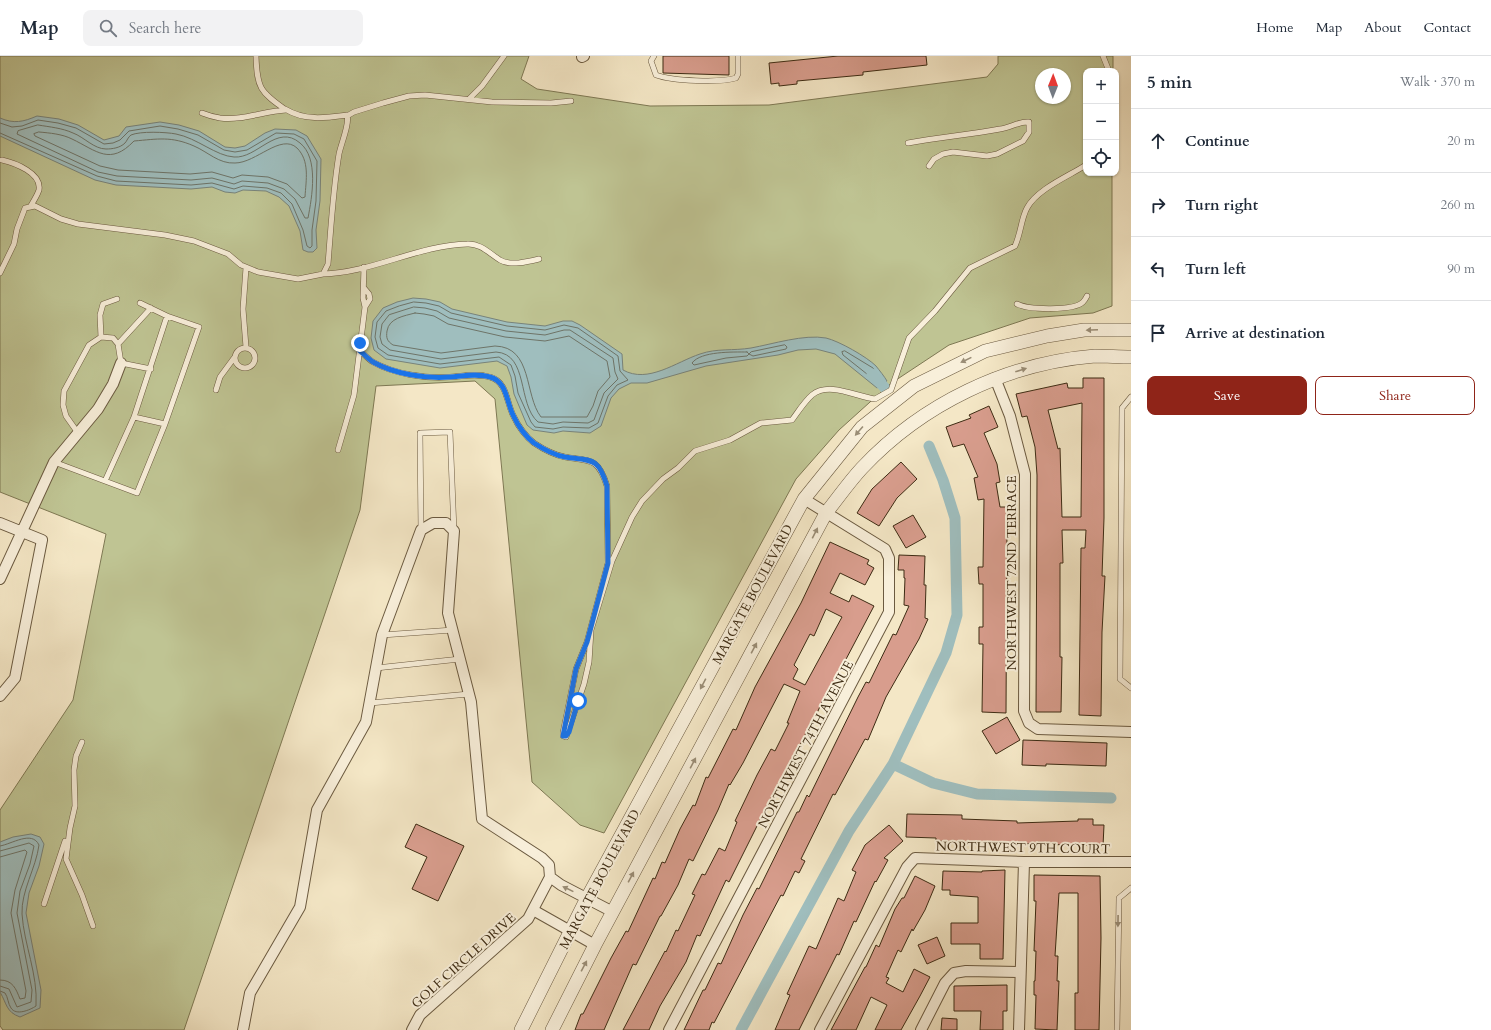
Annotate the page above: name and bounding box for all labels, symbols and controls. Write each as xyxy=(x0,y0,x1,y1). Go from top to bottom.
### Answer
search box xyxy=(83,10,363,46)
text: Map xyxy=(20,15,59,41)
icon: search xyxy=(97,17,119,39)
text: Search here xyxy=(129,18,201,38)
text: Home xyxy=(1256,18,1294,37)
text: Map xyxy=(1316,18,1342,37)
text: About xyxy=(1364,18,1401,37)
text: Contact xyxy=(1423,18,1471,37)
north arrow xyxy=(1035,68,1071,104)
map controls xyxy=(1083,68,1119,176)
button: + xyxy=(1083,68,1119,104)
text: 5 min xyxy=(1147,71,1192,94)
text: Walk · 370 m xyxy=(1400,73,1475,91)
button: − xyxy=(1083,104,1119,140)
icon: ahead xyxy=(1147,130,1169,152)
text: Continue xyxy=(1185,131,1250,151)
text: 20 m xyxy=(1447,132,1475,150)
button: locate xyxy=(1083,140,1119,176)
icon: right xyxy=(1147,194,1169,216)
text: Turn right xyxy=(1185,195,1258,215)
text: 260 m xyxy=(1441,196,1475,214)
icon: left xyxy=(1147,258,1169,280)
text: Turn left xyxy=(1185,259,1246,279)
text: 90 m xyxy=(1447,260,1475,278)
icon: arrive xyxy=(1147,322,1169,344)
text: Arrive at destination xyxy=(1185,323,1325,343)
one-way arrow xyxy=(1085,327,1098,333)
route end xyxy=(351,334,369,352)
one-way arrow xyxy=(961,357,972,363)
one-way arrow xyxy=(1016,367,1028,373)
button: Save xyxy=(1147,376,1307,415)
button: Share xyxy=(1315,376,1475,415)
one-way arrow xyxy=(854,426,863,437)
street label: NORTHWEST 72ND TERRACE xyxy=(1003,476,1021,670)
street label: MARGATE BOULEVARD xyxy=(708,521,797,668)
one-way arrow xyxy=(812,528,819,539)
one-way arrow xyxy=(751,642,758,654)
street label: NORTHWEST 74TH AVENUE xyxy=(754,658,858,831)
one-way arrow xyxy=(700,678,706,690)
route start xyxy=(569,692,587,710)
one-way arrow xyxy=(690,757,696,769)
street label: MARGATE BOULEVARD xyxy=(555,806,644,953)
street label: NORTHWEST 9TH COURT xyxy=(936,837,1111,859)
one-way arrow xyxy=(628,871,635,883)
one-way arrow xyxy=(563,885,574,892)
street label: GOLF CIRCLE DRIVE xyxy=(408,909,520,1012)
one-way arrow xyxy=(1115,915,1122,927)
one-way arrow xyxy=(581,960,587,972)

